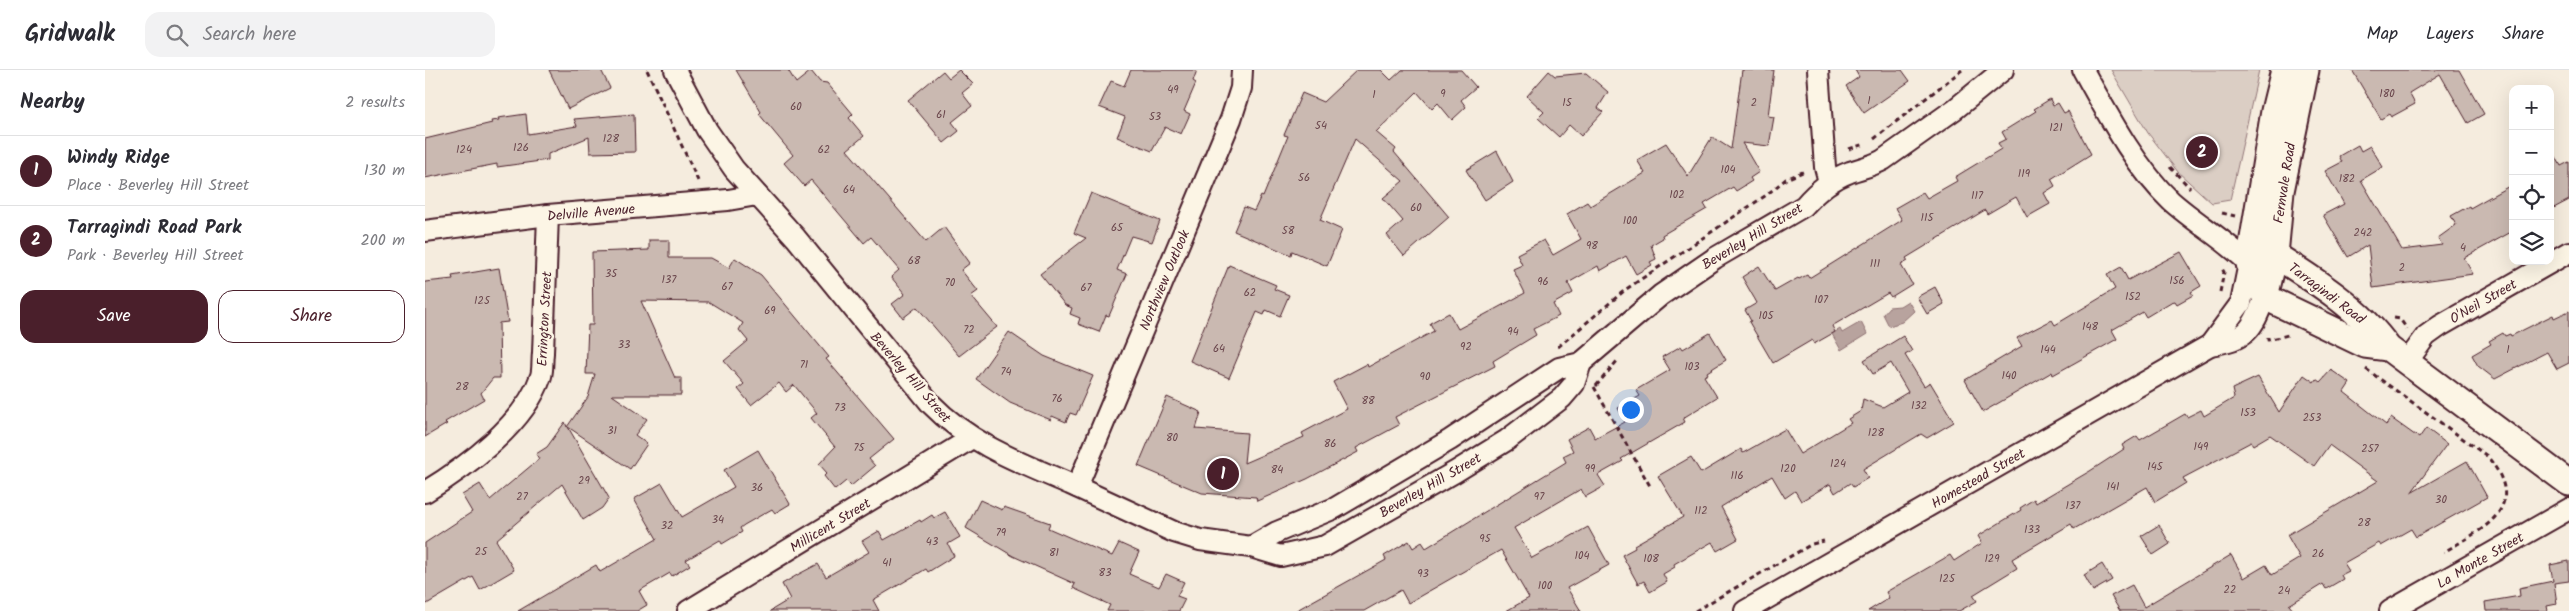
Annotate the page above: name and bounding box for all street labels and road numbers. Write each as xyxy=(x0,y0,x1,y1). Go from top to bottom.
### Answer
street label: Fernvale Road xyxy=(2268,140,2302,225)
street label: Delville Avenue xyxy=(546,198,637,228)
street label: Beverley Hill Street xyxy=(1698,198,1808,276)
street label: Northview Outlook xyxy=(1134,226,1196,334)
street label: Tarragindi Road xyxy=(2283,258,2370,331)
street label: Errington Street xyxy=(532,270,559,367)
street label: O'Neil Street xyxy=(2446,273,2522,330)
street label: Beverley Hill Street xyxy=(864,327,957,429)
street label: Homestead Street xyxy=(1927,443,2030,515)
street label: Beverley Hill Street xyxy=(1375,447,1486,524)
street label: Millicent Street xyxy=(786,493,876,559)
street label: La Monte Street xyxy=(2433,527,2529,595)

